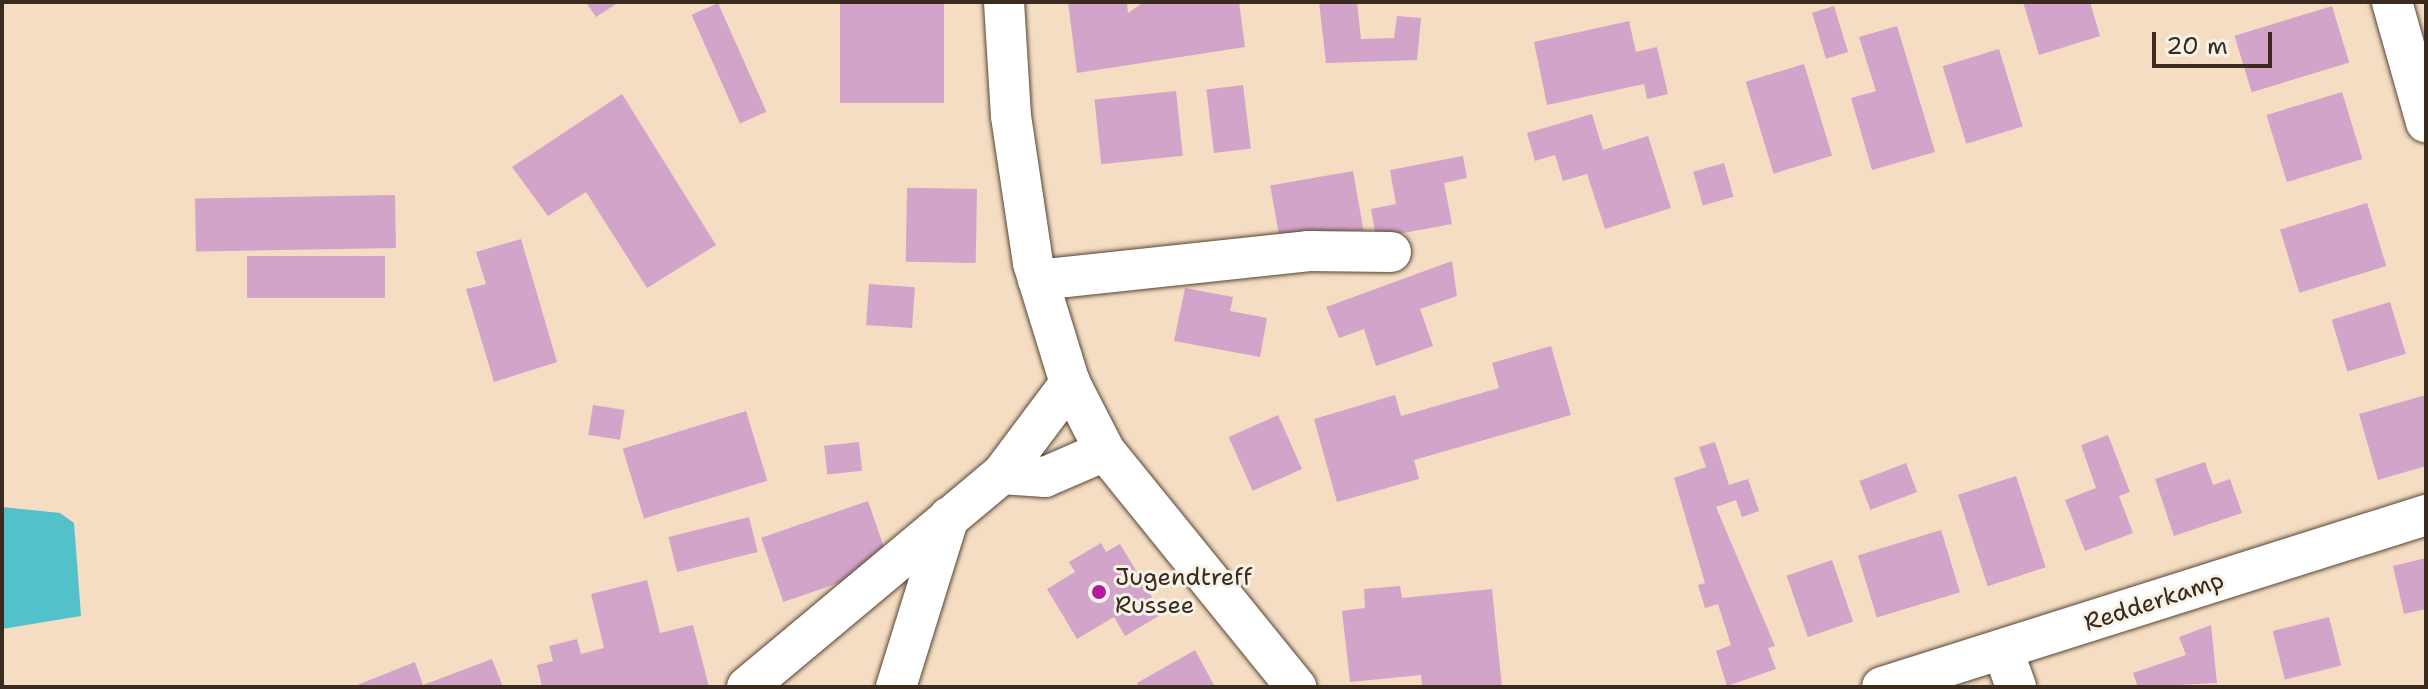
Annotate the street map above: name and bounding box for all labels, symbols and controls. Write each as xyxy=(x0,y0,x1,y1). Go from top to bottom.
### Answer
scale bar xyxy=(2156,16,2276,66)
text: 20 m xyxy=(2166,30,2228,62)
place label: Jugendtreff Russee xyxy=(1115,564,1252,620)
street label: Redderkamp xyxy=(2081,566,2227,638)
marker: Jugendtreff Russee xyxy=(1090,583,1108,601)

